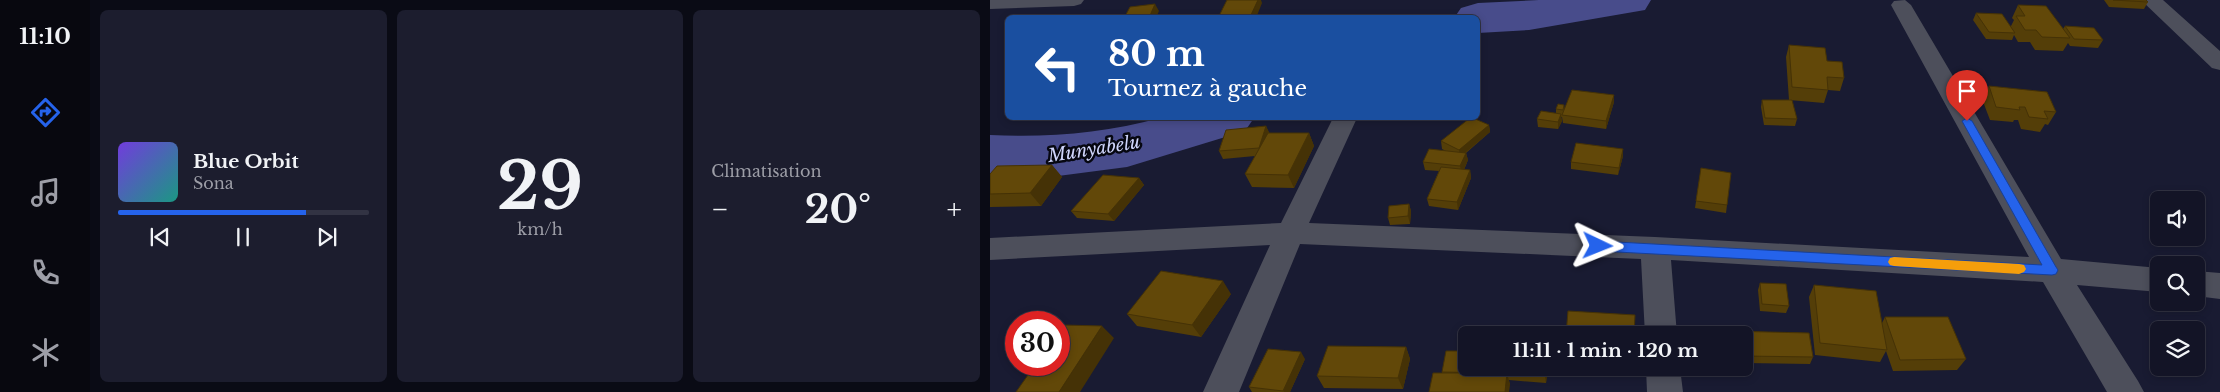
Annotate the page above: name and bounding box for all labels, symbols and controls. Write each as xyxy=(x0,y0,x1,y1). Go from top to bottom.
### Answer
text: 11:10 xyxy=(19,23,71,50)
text: 80 m xyxy=(1108,32,1205,75)
icon: left xyxy=(1025,35,1090,100)
pin xyxy=(1946,70,1988,121)
text: Tournez à gauche xyxy=(1108,75,1307,102)
icon: arrive xyxy=(1953,77,1981,105)
icon: directions xyxy=(28,95,63,130)
water label: Munyabelu xyxy=(1045,131,1142,167)
text: 29 xyxy=(497,146,583,227)
text: Blue Orbit xyxy=(193,150,299,173)
text: Climatisation xyxy=(711,161,821,181)
text: Sona xyxy=(193,173,234,193)
icon: music xyxy=(28,175,63,210)
text: 20° xyxy=(805,186,871,233)
map controls xyxy=(2150,191,2205,376)
button: sound xyxy=(2150,191,2205,246)
text: − xyxy=(711,192,729,227)
text: + xyxy=(947,192,962,227)
text: km/h xyxy=(517,219,563,239)
position arrow xyxy=(1571,219,1623,271)
icon: previous xyxy=(146,223,174,251)
icon: pause xyxy=(229,223,257,251)
icon: next xyxy=(313,223,341,251)
icon: phone xyxy=(28,255,63,290)
button: search xyxy=(2150,256,2205,311)
speed limit sign: 30 xyxy=(1005,311,1070,376)
button: layers xyxy=(2150,321,2205,376)
icon: climate xyxy=(28,335,63,370)
text: 11:11 · 1 min · 120 m xyxy=(1513,339,1698,362)

